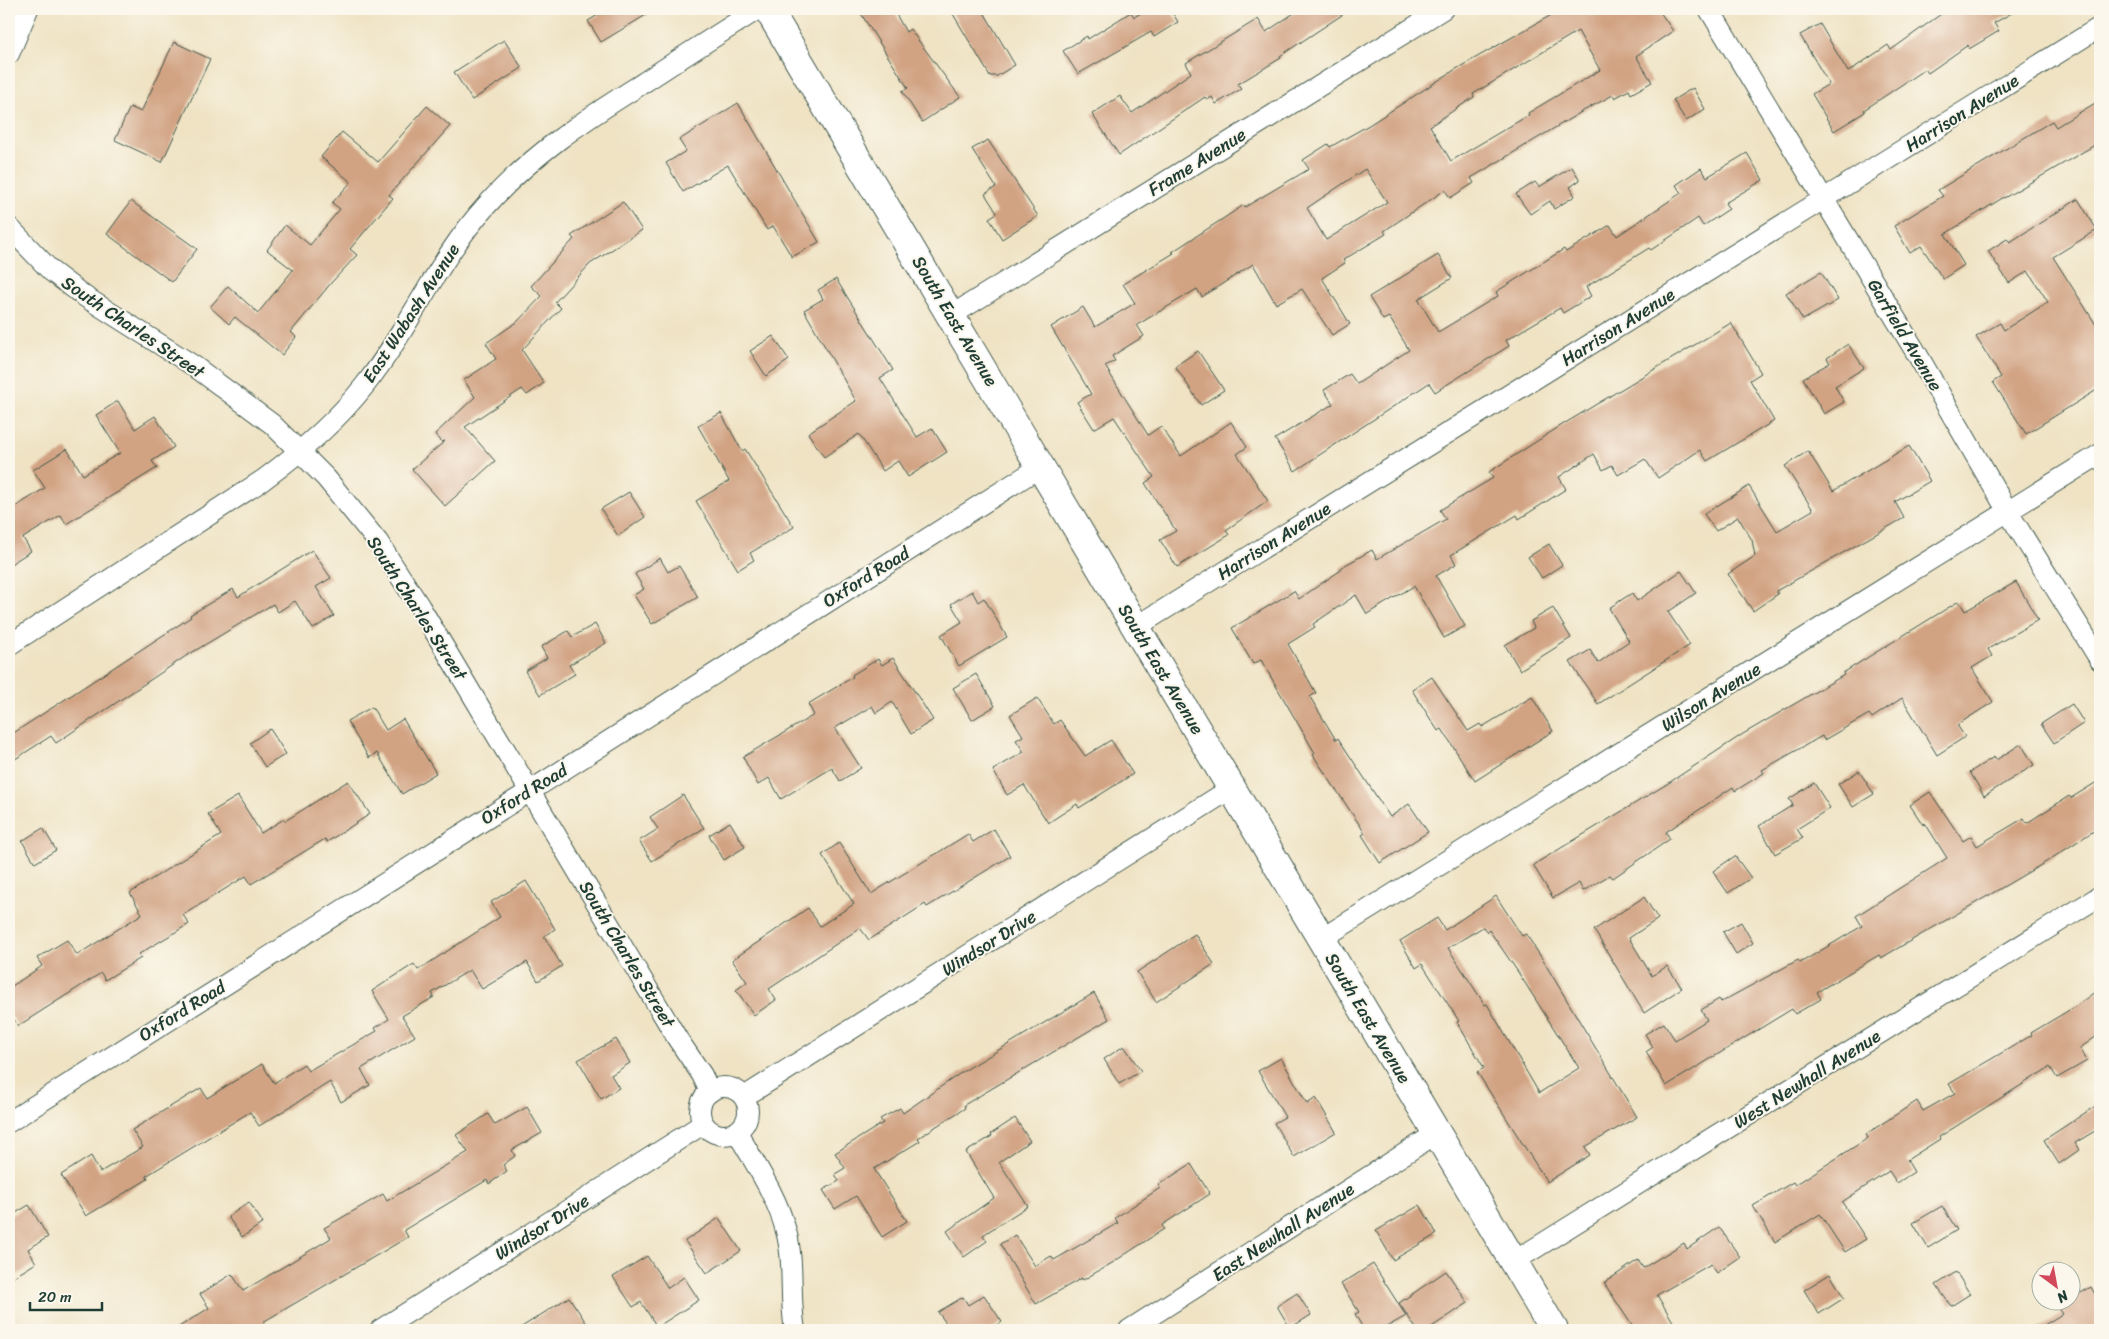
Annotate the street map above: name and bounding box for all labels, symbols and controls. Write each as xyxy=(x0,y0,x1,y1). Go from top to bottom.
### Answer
street label: Harrison Avenue xyxy=(1899,65,2026,161)
street label: Frame Avenue xyxy=(1141,119,1253,205)
street label: East Wabash Avenue xyxy=(354,236,469,389)
street label: South East Avenue xyxy=(903,249,1007,393)
street label: South Charles Street xyxy=(55,267,212,387)
street label: Garfield Avenue xyxy=(1859,272,1951,398)
street label: Harrison Avenue xyxy=(1555,279,1682,375)
street label: Harrison Avenue xyxy=(1211,493,1338,589)
street label: South Charles Street xyxy=(358,529,476,688)
street label: Oxford Road xyxy=(816,537,917,617)
street label: South East Avenue xyxy=(1109,597,1213,741)
street label: Wilson Avenue xyxy=(1654,653,1768,741)
street label: Oxford Road xyxy=(474,754,575,834)
street label: South Charles Street xyxy=(570,874,684,1035)
street label: Windsor Drive xyxy=(935,901,1043,985)
street label: South East Avenue xyxy=(1316,946,1420,1090)
street label: Oxford Road xyxy=(132,971,233,1051)
street label: West Newhall Avenue xyxy=(1727,1020,1887,1137)
street label: East Newhall Avenue xyxy=(1205,1174,1361,1290)
street label: Windsor Drive xyxy=(488,1185,596,1269)
north arrow xyxy=(2032,1262,2082,1312)
scale bar xyxy=(30,1279,102,1311)
text: N xyxy=(2052,1283,2074,1310)
text: 20 m xyxy=(38,1284,72,1310)

